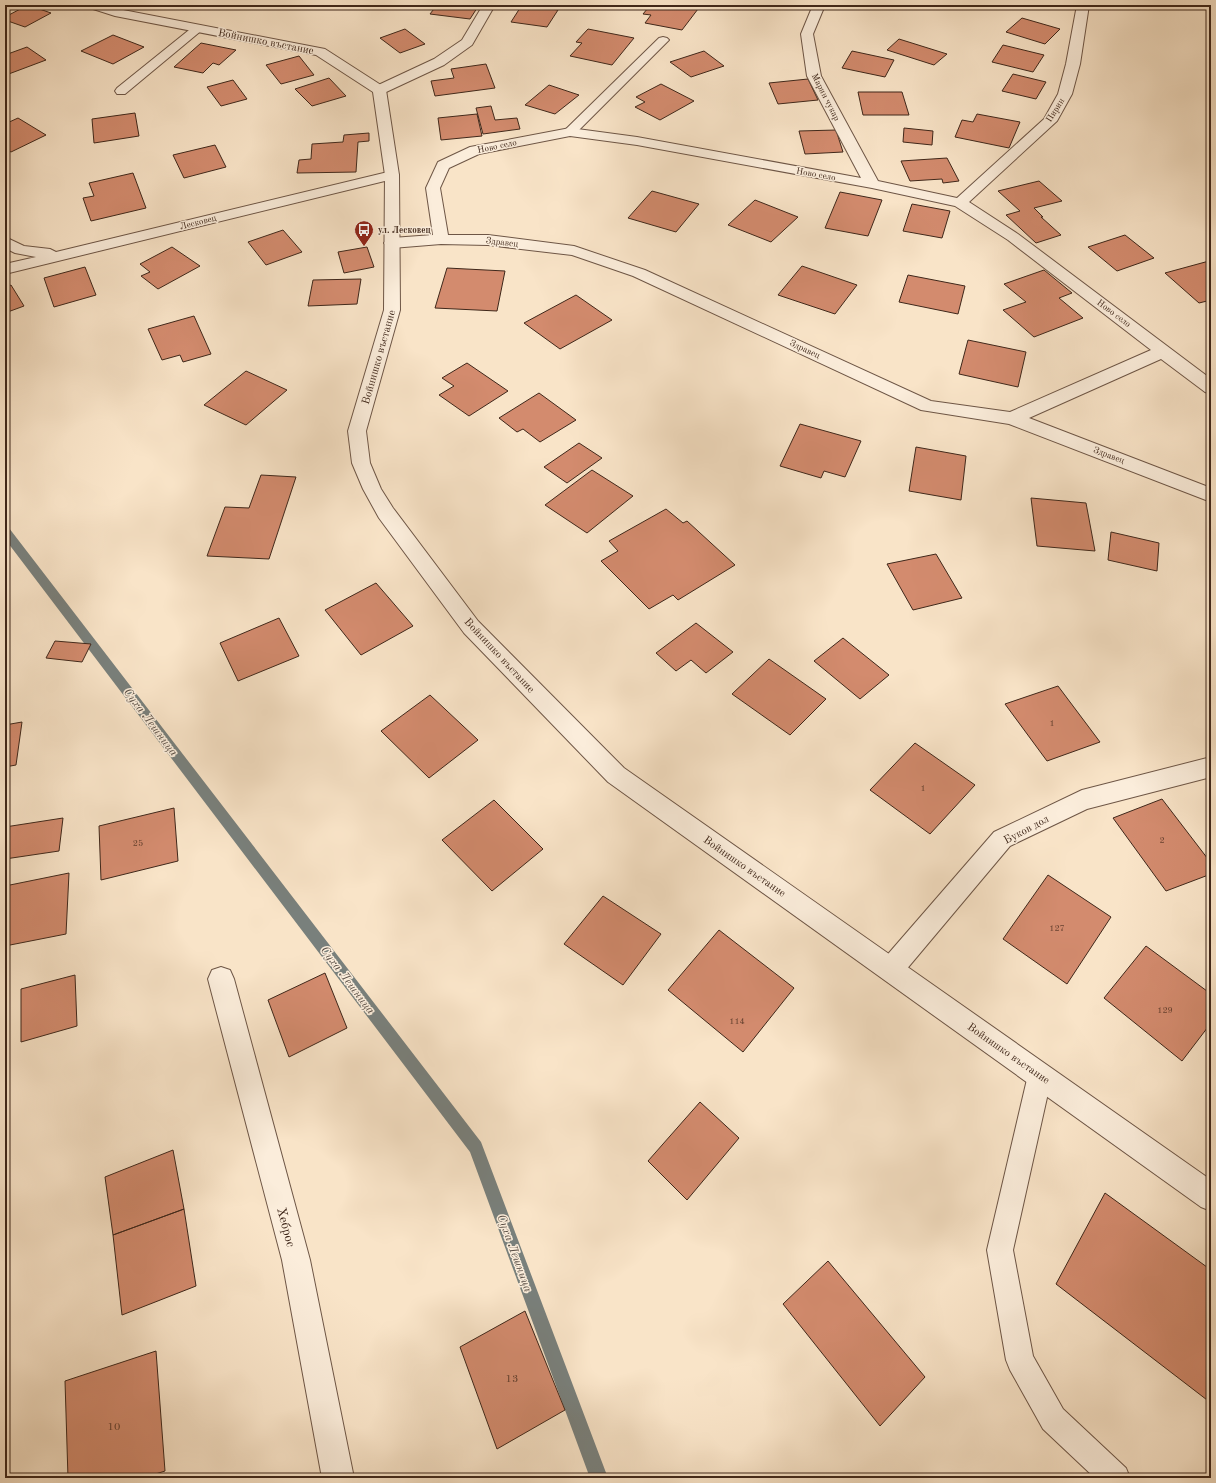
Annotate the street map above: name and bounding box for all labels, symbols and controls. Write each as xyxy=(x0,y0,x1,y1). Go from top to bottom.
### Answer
street label: Войнишко въстание xyxy=(217,28,315,57)
street label: Марин чукар xyxy=(810,72,841,123)
street label: Пирин xyxy=(1045,97,1066,124)
street label: Ново село xyxy=(477,138,518,155)
street label: Ново село xyxy=(795,167,837,182)
street label: Лесковец xyxy=(179,214,217,231)
bus stop icon: ул. Лесковец xyxy=(353,219,375,247)
place label: ул. Лесковец xyxy=(378,226,431,235)
street label: Здравец xyxy=(485,236,519,249)
street label: Ново село xyxy=(1095,298,1133,329)
street label: Войнишко въстание xyxy=(361,309,398,406)
street label: Здравец xyxy=(788,339,821,360)
street label: Здравец xyxy=(1092,445,1126,466)
street label: Войнишко въстание xyxy=(462,617,536,695)
water label: Суха Лешница xyxy=(121,686,180,759)
house number: 1 xyxy=(1049,719,1055,728)
house number: 1 xyxy=(920,784,926,793)
street label: Буков дол xyxy=(1002,814,1051,847)
street label: Войнишко въстание xyxy=(701,835,787,900)
house number: 2 xyxy=(1159,836,1165,845)
house number: 25 xyxy=(133,839,143,848)
house number: 127 xyxy=(1049,924,1065,933)
water label: Суха Лешница xyxy=(318,944,377,1017)
house number: 129 xyxy=(1157,1006,1173,1015)
house number: 114 xyxy=(729,1017,745,1026)
street label: Войнишко въстание xyxy=(965,1022,1051,1087)
street label: Хеброс xyxy=(274,1206,297,1249)
water label: Суха Лешница xyxy=(494,1213,534,1294)
house number: 13 xyxy=(506,1374,518,1385)
house number: 10 xyxy=(108,1422,120,1433)

